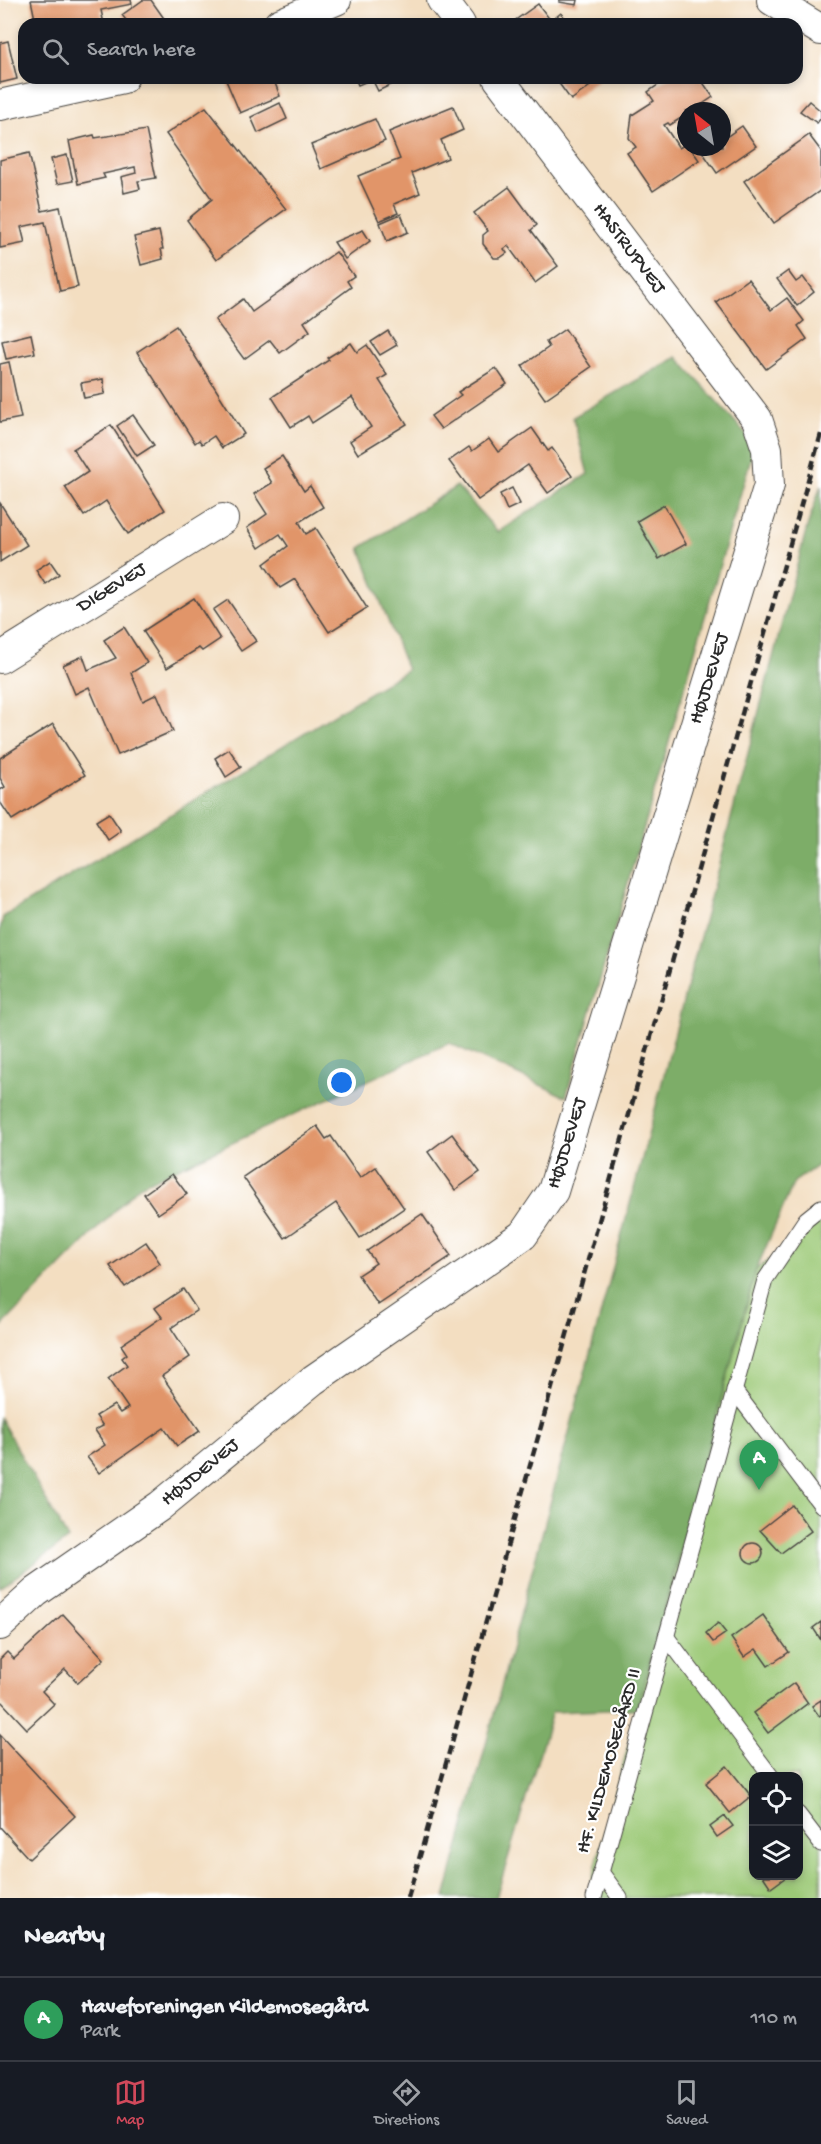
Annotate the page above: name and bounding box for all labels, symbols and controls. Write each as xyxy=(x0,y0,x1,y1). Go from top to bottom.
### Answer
search box xyxy=(18,18,803,84)
icon: search xyxy=(39,35,72,68)
text: Search here xyxy=(87,38,195,64)
north arrow xyxy=(677,102,731,156)
street label: HASTRUPVEJ xyxy=(586,199,670,300)
street label: DIGEVEJ xyxy=(72,557,152,619)
street label: HØJDEVEJ xyxy=(685,629,735,727)
your location xyxy=(327,1068,356,1097)
street label: HØJDEVEJ xyxy=(543,1094,593,1192)
street label: HØJDEVEJ xyxy=(157,1433,245,1511)
pin: A xyxy=(740,1440,778,1490)
street label: HF. KILDEMOSEGÅRD II xyxy=(570,1665,647,1856)
map controls xyxy=(749,1772,803,1880)
button: locate xyxy=(749,1772,803,1826)
button: layers xyxy=(749,1826,803,1880)
text: Nearby xyxy=(24,1922,105,1953)
text: Haveforeningen Kildemosegård xyxy=(81,1995,367,2021)
text: A xyxy=(38,2008,49,2031)
text: 110 m xyxy=(751,2008,797,2031)
text: Park xyxy=(81,2021,119,2044)
tab: Map xyxy=(114,2076,147,2131)
tab: Directions xyxy=(374,2076,439,2131)
tab: Saved xyxy=(666,2076,707,2131)

